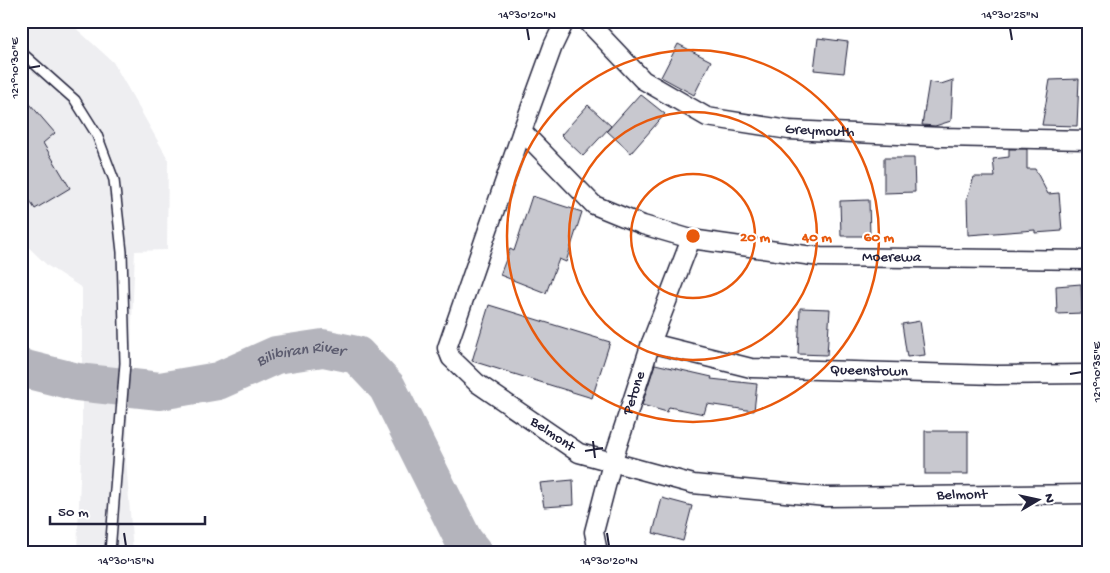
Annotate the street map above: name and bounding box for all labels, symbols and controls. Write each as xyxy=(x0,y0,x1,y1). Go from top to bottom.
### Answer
text: 14°30'20"N xyxy=(497,9,556,23)
text: 14°30'25"N xyxy=(980,9,1039,23)
text: 121°10'30"E xyxy=(9,37,23,100)
street label: Greymouth xyxy=(784,121,855,142)
centre of rings xyxy=(684,227,702,245)
text: 20 m xyxy=(740,229,770,247)
text: 40 m xyxy=(801,229,832,247)
text: 60 m xyxy=(864,229,895,247)
street label: Moerewa xyxy=(862,248,922,267)
water label: Bilibiran River xyxy=(254,338,349,372)
text: 121°10'35"E xyxy=(1091,341,1105,403)
street label: Queenstown xyxy=(830,361,908,381)
street label: Petone xyxy=(619,369,650,418)
street label: Belmont xyxy=(526,412,580,457)
north arrow xyxy=(1012,476,1062,526)
street label: Belmont xyxy=(936,486,989,505)
scale bar xyxy=(50,493,205,525)
text: N xyxy=(1039,493,1057,504)
text: 50 m xyxy=(58,504,89,522)
text: 14°30'15"N xyxy=(97,555,154,569)
text: 14°30'20"N xyxy=(579,555,638,569)

